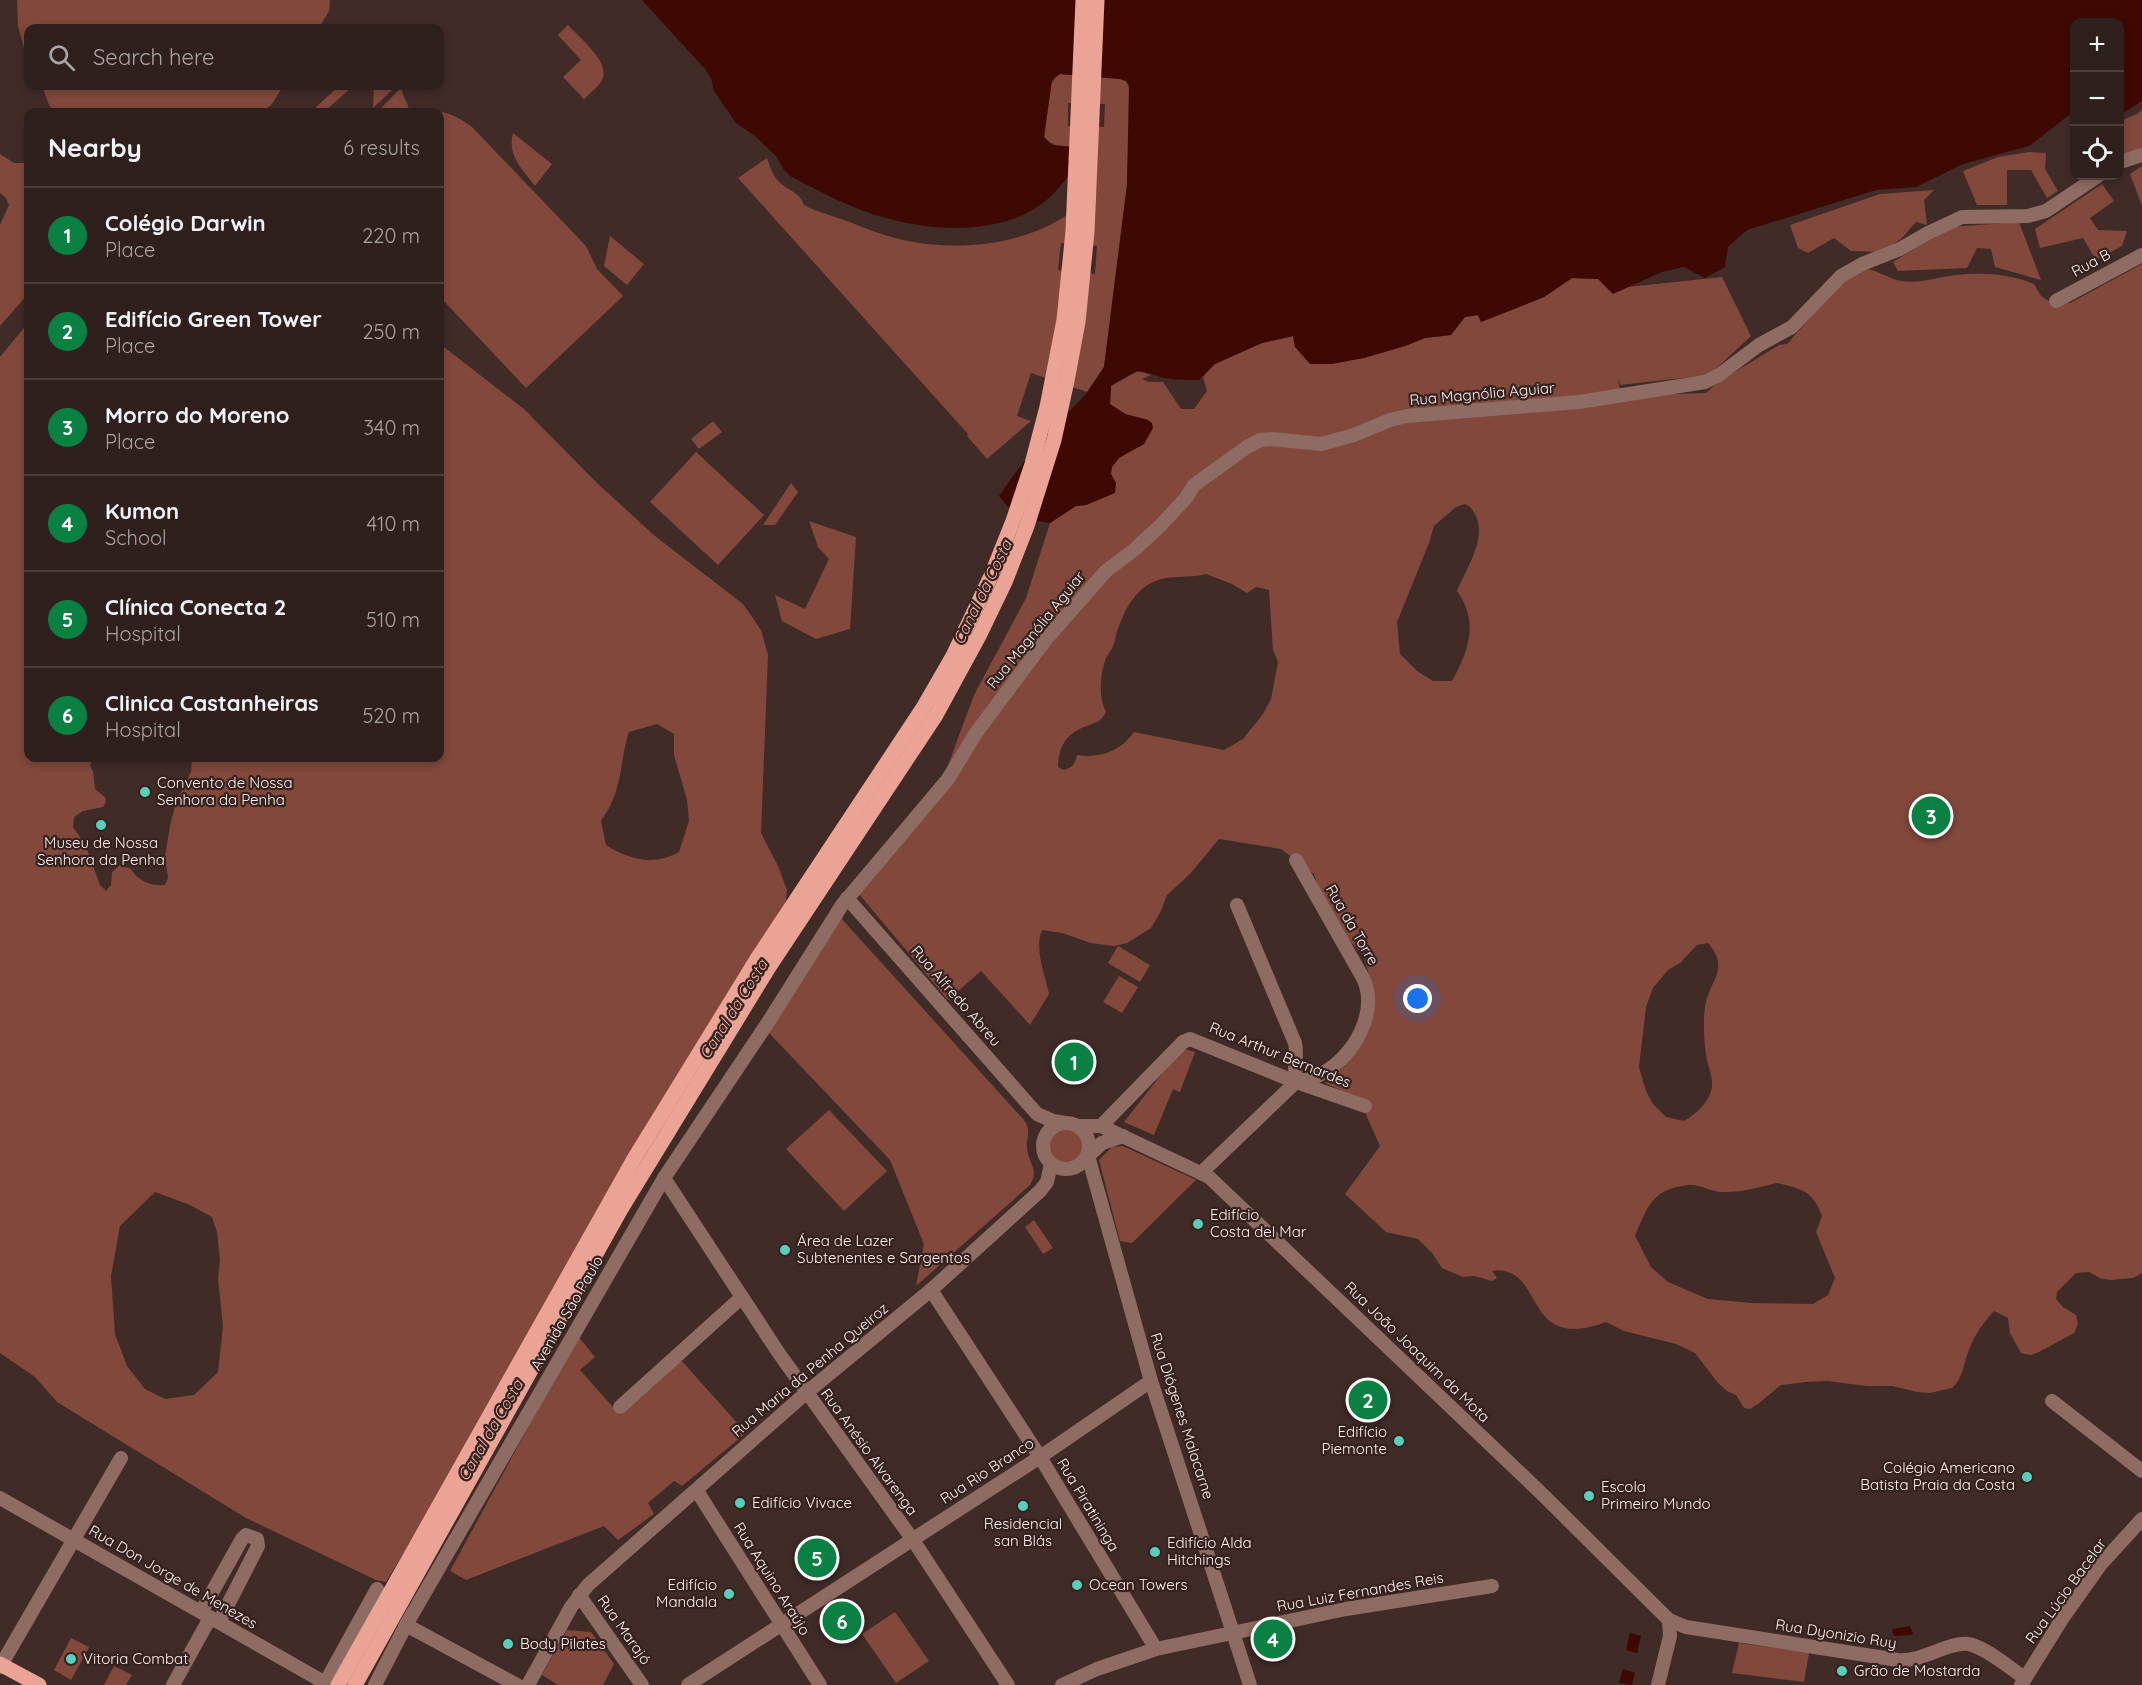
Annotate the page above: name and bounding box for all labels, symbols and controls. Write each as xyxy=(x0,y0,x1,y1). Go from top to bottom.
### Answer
map controls xyxy=(2070,18,2124,180)
button: + xyxy=(2070,18,2124,72)
search box xyxy=(24,24,444,90)
icon: search xyxy=(45,41,78,74)
text: Search here xyxy=(93,43,214,71)
button: − xyxy=(2070,72,2124,126)
button: locate xyxy=(2070,126,2124,180)
text: Nearby xyxy=(48,131,142,164)
text: 6 results xyxy=(343,135,420,160)
text: Colégio Darwin xyxy=(105,209,266,237)
text: 1 xyxy=(64,223,71,248)
text: 220 m xyxy=(362,223,420,248)
text: Place xyxy=(105,237,155,262)
street label: Rua B xyxy=(2068,244,2114,281)
text: Edifício Green Tower xyxy=(105,305,322,333)
text: 2 xyxy=(62,319,73,344)
text: 250 m xyxy=(362,319,420,344)
text: Place xyxy=(105,333,155,358)
street label: Rua Magnólia Aguiar xyxy=(1409,378,1556,409)
text: Morro do Moreno xyxy=(105,401,290,429)
text: 3 xyxy=(62,415,73,440)
text: 340 m xyxy=(363,415,420,440)
text: Place xyxy=(105,429,155,454)
text: Kumon xyxy=(105,497,179,525)
text: 4 xyxy=(62,511,73,536)
text: 410 m xyxy=(367,511,420,536)
text: School xyxy=(105,525,167,550)
water label: Canal da Costa xyxy=(948,535,1016,647)
street label: Rua Magnólia Aguiar xyxy=(982,567,1089,692)
text: Clínica Conecta 2 xyxy=(105,593,286,621)
text: 5 xyxy=(62,607,73,632)
text: 510 m xyxy=(366,607,420,632)
text: Hospital xyxy=(105,621,181,646)
text: Clinica Castanheiras xyxy=(105,689,319,717)
text: 6 xyxy=(62,703,73,728)
text: 520 m xyxy=(362,703,420,728)
text: Hospital xyxy=(105,717,181,742)
place label: Convento de Nossa Senhora da Penha xyxy=(157,773,293,809)
marker: Convento de Nossa Senhora da Penha xyxy=(138,785,152,799)
pin: 3 xyxy=(1912,794,1950,838)
marker: Museu de Nossa Senhora da Penha xyxy=(94,818,108,832)
place label: Museu de Nossa Senhora da Penha xyxy=(37,833,165,869)
street label: Rua da Torre xyxy=(1322,881,1383,968)
street label: Rua Alfredo Abreu xyxy=(907,941,1005,1050)
water label: Canal da Costa xyxy=(694,954,772,1062)
your location xyxy=(1403,984,1432,1013)
street label: Rua Arthur Bernardes xyxy=(1207,1017,1354,1092)
pin: 1 xyxy=(1054,1040,1094,1084)
place label: Edifício Costa del Mar xyxy=(1210,1205,1307,1241)
marker: Edifício Costa del Mar xyxy=(1191,1217,1205,1231)
place label: Área de Lazer Subtenentes e Sargentos xyxy=(797,1231,970,1267)
marker: Área de Lazer Subtenentes e Sargentos xyxy=(778,1243,792,1257)
street label: Avenida São Paulo xyxy=(526,1252,607,1373)
street label: Rua João Joaquim da Mota xyxy=(1341,1277,1494,1426)
street label: Rua Maria da Penha Queiroz xyxy=(728,1299,892,1441)
street label: Rua Diógenes Malacarne xyxy=(1147,1330,1218,1502)
water label: Canal da Costa xyxy=(453,1375,528,1484)
pin: 2 xyxy=(1348,1378,1388,1422)
street label: Rua Anésio Alvarenga xyxy=(817,1384,922,1519)
place label: Edifício Piemonte xyxy=(1321,1422,1387,1458)
street label: Rua Rio Branco xyxy=(936,1433,1037,1508)
marker: Edifício Piemonte xyxy=(1392,1434,1406,1448)
street label: Rua Piratininga xyxy=(1053,1455,1124,1555)
place label: Colégio Americano Batista Praia da Costa xyxy=(1860,1458,2015,1494)
marker: Colégio Americano Batista Praia da Costa xyxy=(2020,1470,2034,1484)
place label: Escola Primeiro Mundo xyxy=(1601,1477,1711,1513)
marker: Escola Primeiro Mundo xyxy=(1582,1489,1596,1503)
place label: Edifício Vivace xyxy=(752,1493,852,1512)
marker: Edifício Vivace xyxy=(733,1496,747,1510)
marker: Residencial san Blás xyxy=(1016,1499,1030,1513)
place label: Residencial san Blás xyxy=(984,1514,1062,1550)
street label: Rua Aquino Araújo xyxy=(730,1519,815,1639)
street label: Rua Don Jorge de Menezes xyxy=(86,1520,261,1633)
place label: Edifício Alda Hitchings xyxy=(1167,1533,1252,1569)
street label: Rua Lúcio Bacelar xyxy=(2021,1534,2110,1647)
pin: 5 xyxy=(798,1536,836,1580)
marker: Edifício Alda Hitchings xyxy=(1148,1545,1162,1559)
street label: Rua Luiz Fernandes Reis xyxy=(1275,1567,1445,1616)
place label: Edifício Mandala xyxy=(656,1575,717,1611)
place label: Ocean Towers xyxy=(1089,1575,1188,1594)
marker: Ocean Towers xyxy=(1070,1578,1084,1592)
marker: Edifício Mandala xyxy=(722,1587,736,1601)
street label: Rua Marajó xyxy=(593,1591,655,1668)
pin: 6 xyxy=(822,1598,862,1644)
street label: Rua Dyonizio Ruy xyxy=(1774,1615,1898,1652)
pin: 4 xyxy=(1254,1616,1292,1662)
place label: Body Pilates xyxy=(520,1634,606,1653)
marker: Body Pilates xyxy=(501,1637,515,1651)
place label: Vitoria Combat xyxy=(83,1649,188,1668)
marker: Vitoria Combat xyxy=(64,1652,78,1666)
place label: Grão de Mostarda xyxy=(1854,1661,1980,1680)
marker: Grão de Mostarda xyxy=(1835,1664,1849,1678)

